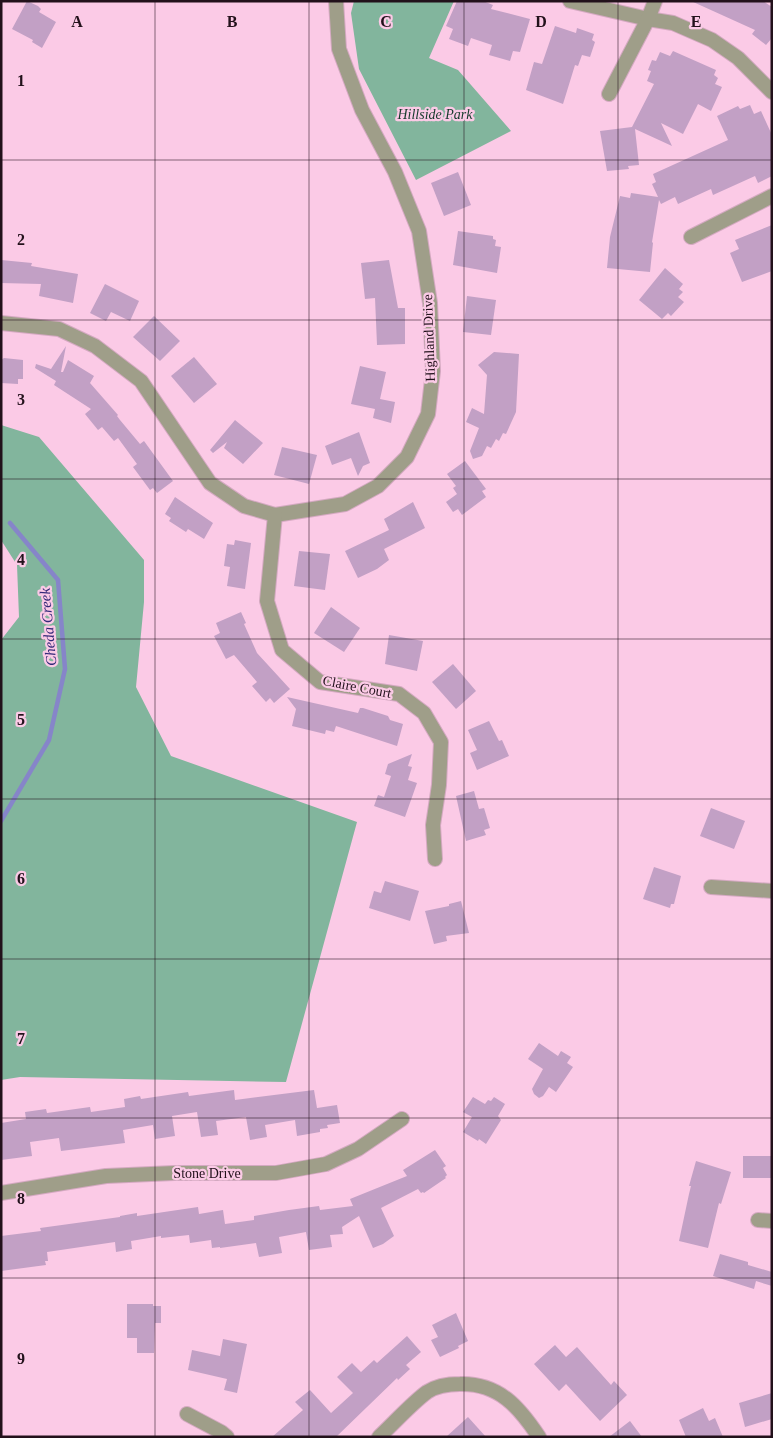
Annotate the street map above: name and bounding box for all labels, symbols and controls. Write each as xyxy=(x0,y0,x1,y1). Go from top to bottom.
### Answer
text: A xyxy=(71,13,83,30)
text: B xyxy=(227,13,238,30)
text: C xyxy=(380,13,392,30)
text: D xyxy=(535,13,547,30)
text: E xyxy=(691,13,701,30)
text: 1 xyxy=(17,72,25,89)
park label: Hillside Park xyxy=(396,107,473,122)
text: 2 xyxy=(17,231,25,248)
street label: Highland Drive xyxy=(420,294,438,382)
text: 3 xyxy=(17,391,25,408)
text: 4 xyxy=(17,551,25,568)
water label: Cheda Creek xyxy=(37,587,59,667)
street label: Claire Court xyxy=(321,673,393,701)
text: 5 xyxy=(17,711,25,728)
text: 6 xyxy=(17,870,25,887)
text: 7 xyxy=(17,1030,25,1047)
street label: Stone Drive xyxy=(173,1166,241,1181)
text: 8 xyxy=(17,1190,25,1207)
text: 9 xyxy=(17,1350,25,1367)

